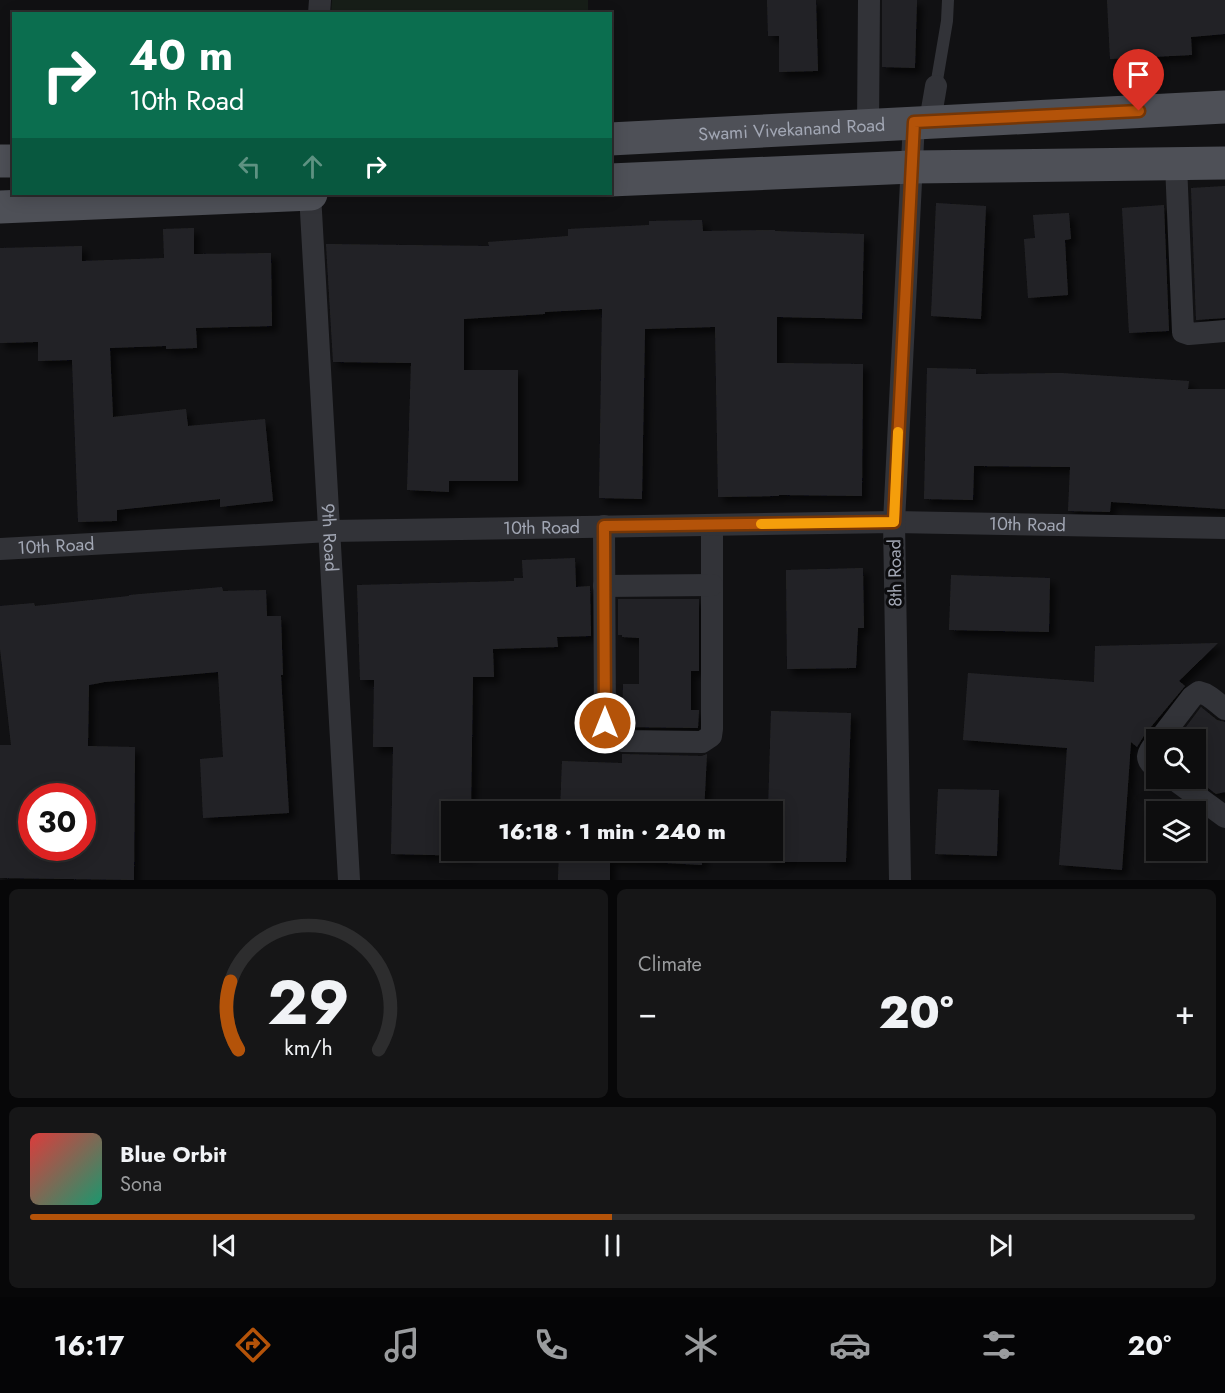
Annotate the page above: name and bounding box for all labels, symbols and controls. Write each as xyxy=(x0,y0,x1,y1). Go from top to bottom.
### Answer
text: 40 m xyxy=(129,25,233,86)
icon: right xyxy=(30,36,108,114)
pin xyxy=(1113,49,1164,111)
icon: arrive xyxy=(1122,58,1155,91)
text: 10th Road xyxy=(129,81,244,120)
street label: Swami Vivekanand Road xyxy=(698,112,886,147)
icon: left xyxy=(233,150,266,183)
icon: ahead xyxy=(296,150,329,183)
icon: right xyxy=(359,150,392,183)
street label: 9th Road xyxy=(315,503,344,572)
street label: 10th Road xyxy=(989,511,1066,538)
street label: 10th Road xyxy=(503,514,580,541)
street label: 10th Road xyxy=(17,531,95,561)
street label: 8th Road xyxy=(881,539,909,607)
position arrow xyxy=(573,691,637,755)
map controls xyxy=(1146,729,1206,861)
button: search xyxy=(1146,729,1206,789)
speed limit sign: 30 xyxy=(18,783,96,861)
button: layers xyxy=(1146,801,1206,861)
text: 16:18 · 1 min · 240 m xyxy=(498,815,726,847)
text: Climate xyxy=(638,950,702,979)
text: 29 xyxy=(267,957,350,1047)
text: 20° xyxy=(879,980,954,1045)
text: − xyxy=(638,989,657,1036)
text: + xyxy=(1175,989,1195,1036)
text: km/h xyxy=(284,1033,333,1064)
text: Blue Orbit xyxy=(120,1138,226,1170)
text: Sona xyxy=(120,1170,162,1199)
icon: previous xyxy=(208,1229,241,1262)
icon: pause xyxy=(596,1229,629,1262)
icon: next xyxy=(984,1229,1017,1262)
icon: directions xyxy=(232,1324,274,1366)
icon: music xyxy=(381,1324,423,1366)
icon: phone xyxy=(530,1324,572,1366)
icon: climate xyxy=(680,1324,722,1366)
icon: car xyxy=(829,1324,871,1366)
icon: filters xyxy=(978,1324,1020,1366)
text: 16:17 xyxy=(54,1326,124,1365)
text: 20° xyxy=(1128,1326,1171,1365)

